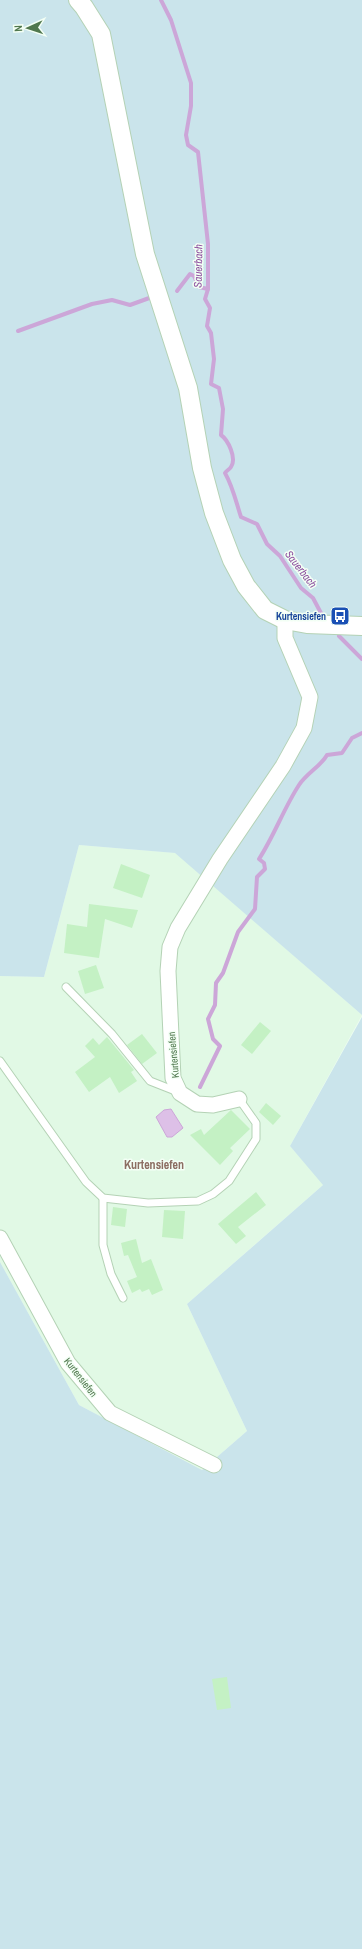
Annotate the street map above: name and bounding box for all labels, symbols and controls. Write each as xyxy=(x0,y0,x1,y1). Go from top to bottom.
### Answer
north arrow xyxy=(8,8,48,48)
text: N xyxy=(11,25,25,32)
water label: Sauerbach xyxy=(191,244,205,288)
water label: Sauerbach xyxy=(282,547,320,591)
bus stop icon: Kurtensiefen xyxy=(329,605,351,627)
place label: Kurtensiefen xyxy=(276,610,326,623)
street label: Kurtensiefen xyxy=(165,1031,182,1079)
district label: Kurtensiefen xyxy=(124,1157,184,1173)
street label: Kurtensiefen xyxy=(61,1355,100,1400)

